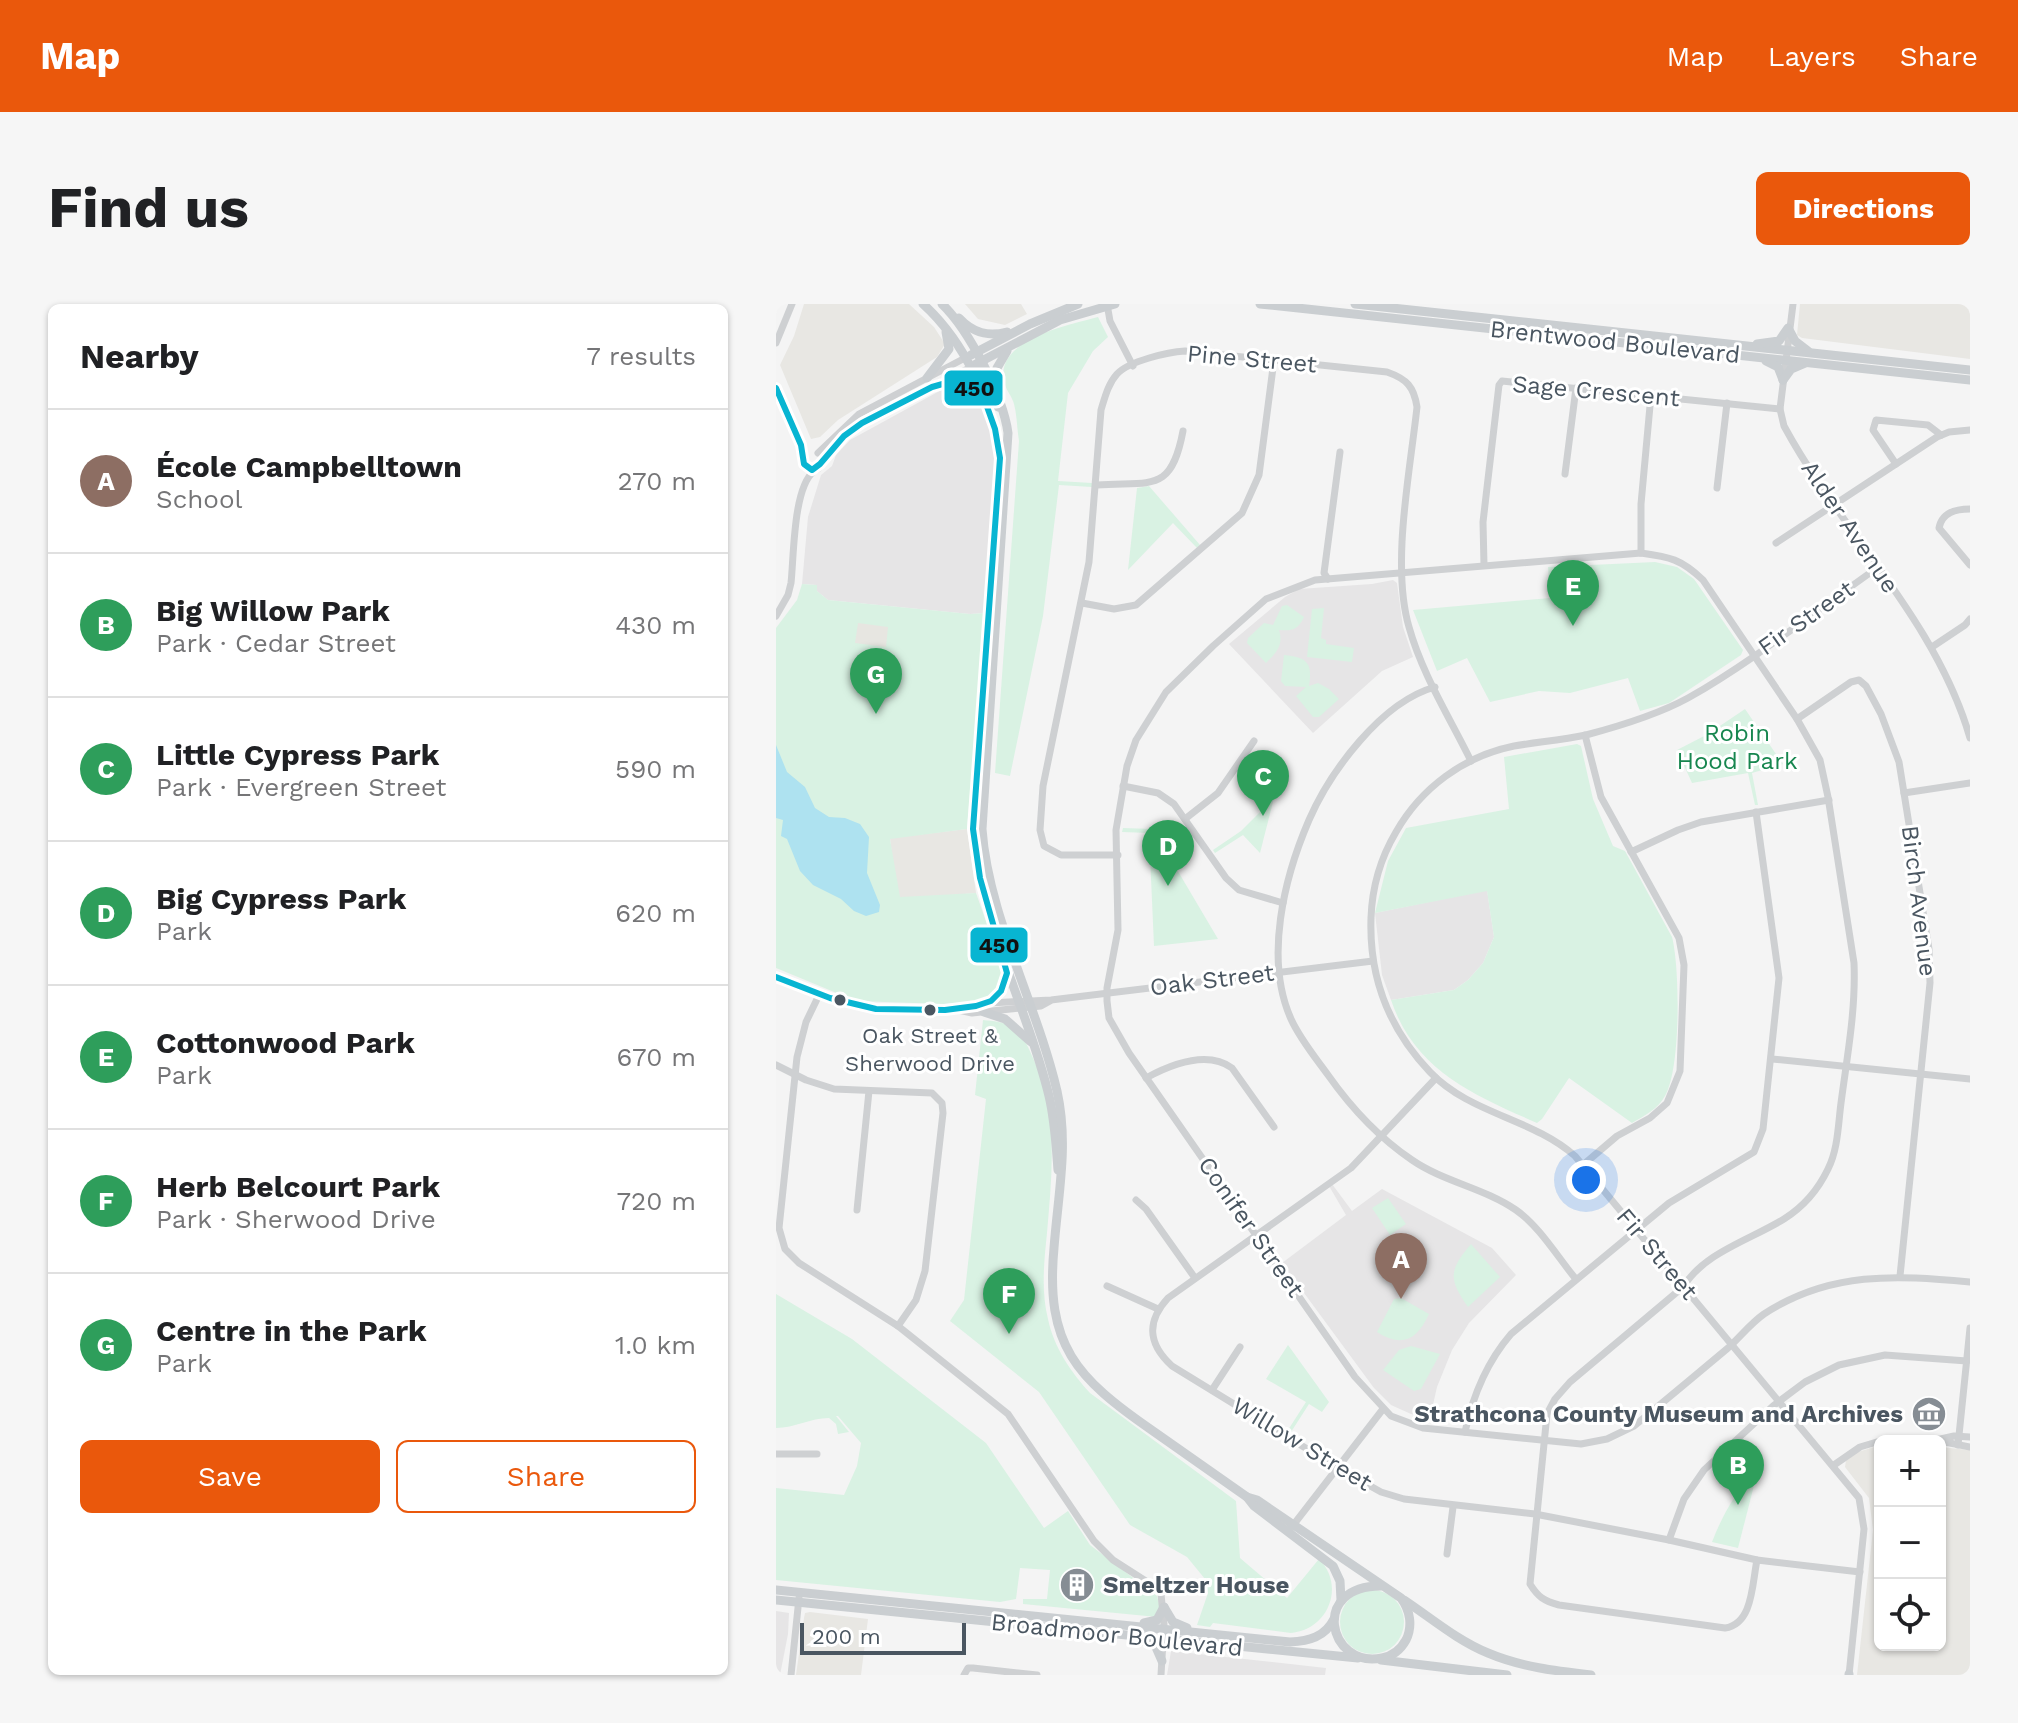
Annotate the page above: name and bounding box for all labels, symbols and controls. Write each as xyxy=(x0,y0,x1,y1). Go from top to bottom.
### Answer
text: Map xyxy=(40,34,120,78)
text: Map xyxy=(1667,40,1724,73)
text: Layers xyxy=(1768,40,1856,73)
text: Share xyxy=(1900,40,1978,73)
button: Directions xyxy=(1756,172,1970,245)
text: Find us xyxy=(48,175,249,241)
street label: Brentwood Boulevard xyxy=(1489,315,1741,369)
text: Nearby xyxy=(80,336,199,376)
street label: Pine Street xyxy=(1186,339,1318,379)
text: 7 results xyxy=(586,341,696,371)
line badge: 450 xyxy=(943,369,1004,407)
street label: Sage Crescent xyxy=(1511,370,1681,412)
text: 450 xyxy=(953,376,995,401)
text: École Campbelltown xyxy=(156,449,462,484)
street label: Alder Avenue xyxy=(1795,456,1905,598)
text: A xyxy=(97,466,115,496)
text: 270 m xyxy=(617,466,696,496)
text: School xyxy=(156,484,242,514)
pin: E xyxy=(1547,560,1599,626)
street label: Fir Street xyxy=(1753,575,1859,661)
text: Big Willow Park xyxy=(156,593,390,628)
text: B xyxy=(97,610,115,640)
text: 430 m xyxy=(615,610,696,640)
text: Park · Cedar Street xyxy=(156,628,396,658)
pin: G xyxy=(850,648,902,714)
park label: Robin Hood Park xyxy=(1676,719,1798,775)
text: Little Cypress Park xyxy=(156,737,439,772)
pin: C xyxy=(1237,750,1289,816)
text: C xyxy=(97,754,115,784)
text: 590 m xyxy=(615,754,696,784)
text: Park · Evergreen Street xyxy=(156,772,446,802)
pin: D xyxy=(1142,820,1194,886)
street label: Birch Avenue xyxy=(1896,824,1942,978)
text: Big Cypress Park xyxy=(156,881,406,916)
text: D xyxy=(97,898,115,928)
text: 620 m xyxy=(615,898,696,928)
text: Park xyxy=(156,916,212,946)
line badge: 450 xyxy=(969,926,1029,964)
text: 450 xyxy=(978,933,1020,958)
street label: Oak Street xyxy=(1148,958,1276,1002)
unlabelled marker xyxy=(832,992,848,1008)
marker: Oak Street & Sherwood Drive xyxy=(922,1002,938,1018)
place label: Oak Street & Sherwood Drive xyxy=(845,1023,1015,1076)
text: Cottonwood Park xyxy=(156,1025,415,1060)
text: E xyxy=(98,1042,114,1072)
text: 670 m xyxy=(617,1042,696,1072)
text: Park xyxy=(156,1060,212,1090)
street label: Conifer Street xyxy=(1192,1152,1310,1302)
your location xyxy=(1566,1160,1606,1200)
text: Herb Belcourt Park xyxy=(156,1169,440,1204)
text: F xyxy=(98,1186,114,1216)
text: 720 m xyxy=(616,1186,696,1216)
street label: Fir Street xyxy=(1611,1203,1703,1305)
text: Park · Sherwood Drive xyxy=(156,1204,436,1234)
pin: A xyxy=(1375,1233,1427,1299)
pin: F xyxy=(983,1268,1035,1334)
text: Centre in the Park xyxy=(156,1313,427,1348)
text: G xyxy=(97,1330,115,1360)
text: 1.0 km xyxy=(615,1330,696,1360)
text: Park xyxy=(156,1348,212,1378)
street label: Willow Street xyxy=(1227,1391,1377,1497)
museum icon: Strathcona County Museum and Archives xyxy=(1910,1395,1948,1433)
place label: Strathcona County Museum and Archives xyxy=(1414,1400,1903,1428)
map controls xyxy=(1874,1435,1946,1651)
button: + xyxy=(1874,1435,1946,1507)
pin: B xyxy=(1712,1439,1764,1505)
button: Save xyxy=(80,1440,380,1513)
button: Share xyxy=(396,1440,696,1513)
button: − xyxy=(1874,1507,1946,1579)
building icon: Smeltzer House xyxy=(1058,1566,1096,1604)
place label: Smeltzer House xyxy=(1103,1571,1290,1599)
button: locate xyxy=(1874,1579,1946,1651)
street label: Broadmoor Boulevard xyxy=(990,1608,1244,1662)
scale bar xyxy=(800,1619,966,1655)
text: 200 m xyxy=(812,1624,881,1649)

